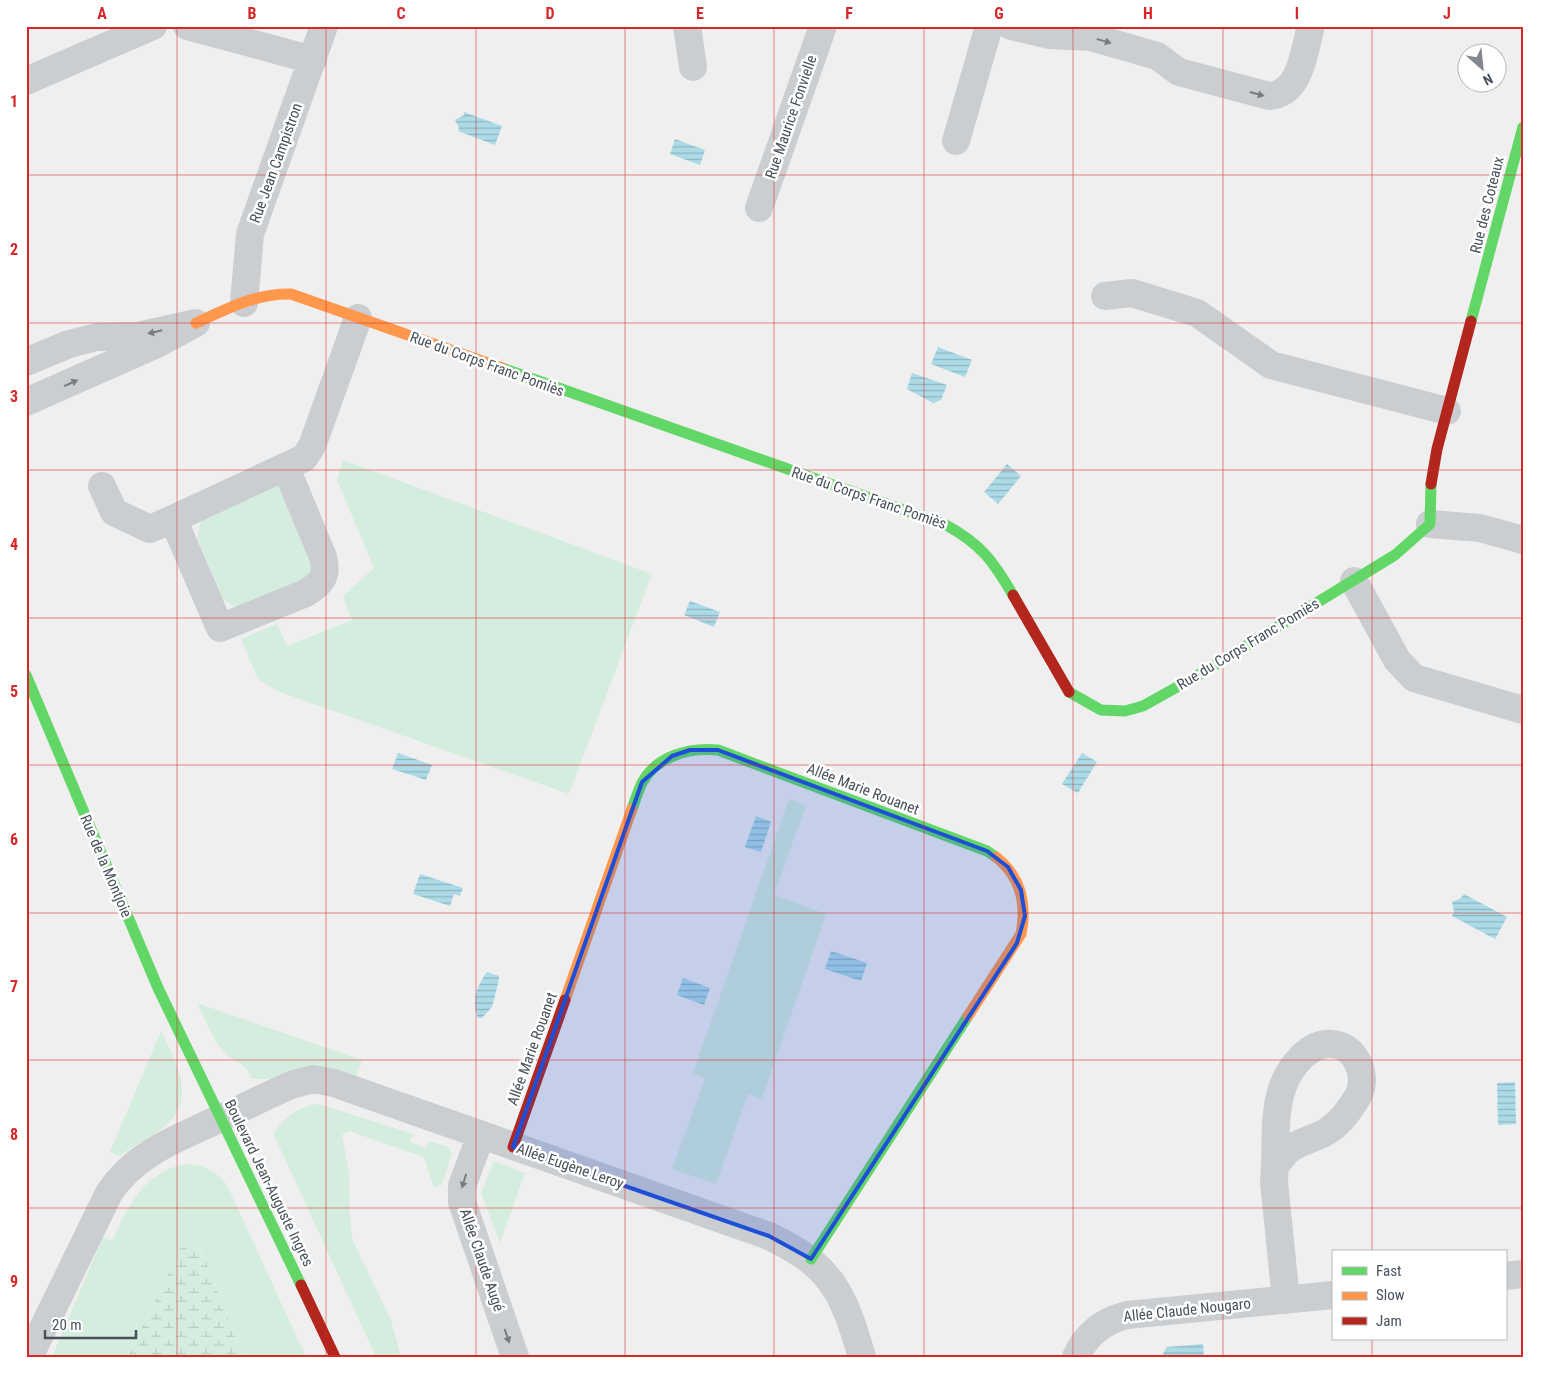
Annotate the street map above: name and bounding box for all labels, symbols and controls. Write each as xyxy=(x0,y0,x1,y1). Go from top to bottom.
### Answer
text: A xyxy=(97,4,107,23)
text: B xyxy=(248,4,257,23)
text: C xyxy=(396,4,406,23)
text: D xyxy=(545,4,555,23)
text: E xyxy=(696,4,704,23)
text: F xyxy=(845,4,853,23)
text: G xyxy=(994,4,1004,23)
text: H xyxy=(1143,4,1153,23)
text: I xyxy=(1295,4,1299,23)
text: J xyxy=(1443,4,1451,23)
one-way arrow xyxy=(1097,37,1112,45)
north arrow xyxy=(1456,42,1506,92)
street label: Rue Maurice Fonvielle xyxy=(761,53,821,181)
text: N xyxy=(1480,71,1495,89)
one-way arrow xyxy=(1249,90,1264,98)
text: 1 xyxy=(10,92,18,111)
street label: Rue Jean Campistron xyxy=(246,101,306,225)
street label: Rue des Coteaux xyxy=(1466,154,1508,255)
text: 2 xyxy=(10,240,18,259)
one-way arrow xyxy=(148,328,163,336)
street label: Rue du Corps Franc Pomiès xyxy=(408,328,567,400)
one-way arrow xyxy=(64,378,78,386)
text: 3 xyxy=(10,387,18,406)
street label: Rue du Corps Franc Pomiès xyxy=(789,463,949,533)
text: 4 xyxy=(10,535,18,554)
street label: Rue du Corps Franc Pomiès xyxy=(1174,594,1322,694)
text: 5 xyxy=(10,682,18,701)
street label: Allée Marie Rouanet xyxy=(804,759,922,819)
street label: Rue de la Montjoie xyxy=(76,812,136,920)
text: 6 xyxy=(10,830,18,849)
text: 7 xyxy=(10,977,18,996)
street label: Allée Marie Rouanet xyxy=(503,990,561,1108)
street label: Boulevard Jean-Auguste Ingres xyxy=(221,1097,317,1270)
text: 8 xyxy=(10,1125,18,1144)
street label: Allée Eugène Leroy xyxy=(514,1139,626,1193)
one-way arrow xyxy=(460,1174,468,1189)
street label: Allée Claude Augé xyxy=(456,1206,508,1314)
legend xyxy=(1332,1250,1506,1340)
text: Fast xyxy=(1376,1262,1401,1280)
text: 9 xyxy=(10,1272,18,1291)
text: Slow xyxy=(1376,1286,1405,1304)
street label: Allée Claude Nougaro xyxy=(1122,1294,1252,1326)
scale bar xyxy=(45,1308,136,1340)
text: Jam xyxy=(1376,1312,1402,1330)
text: 20 m xyxy=(52,1316,82,1334)
one-way arrow xyxy=(504,1328,511,1343)

